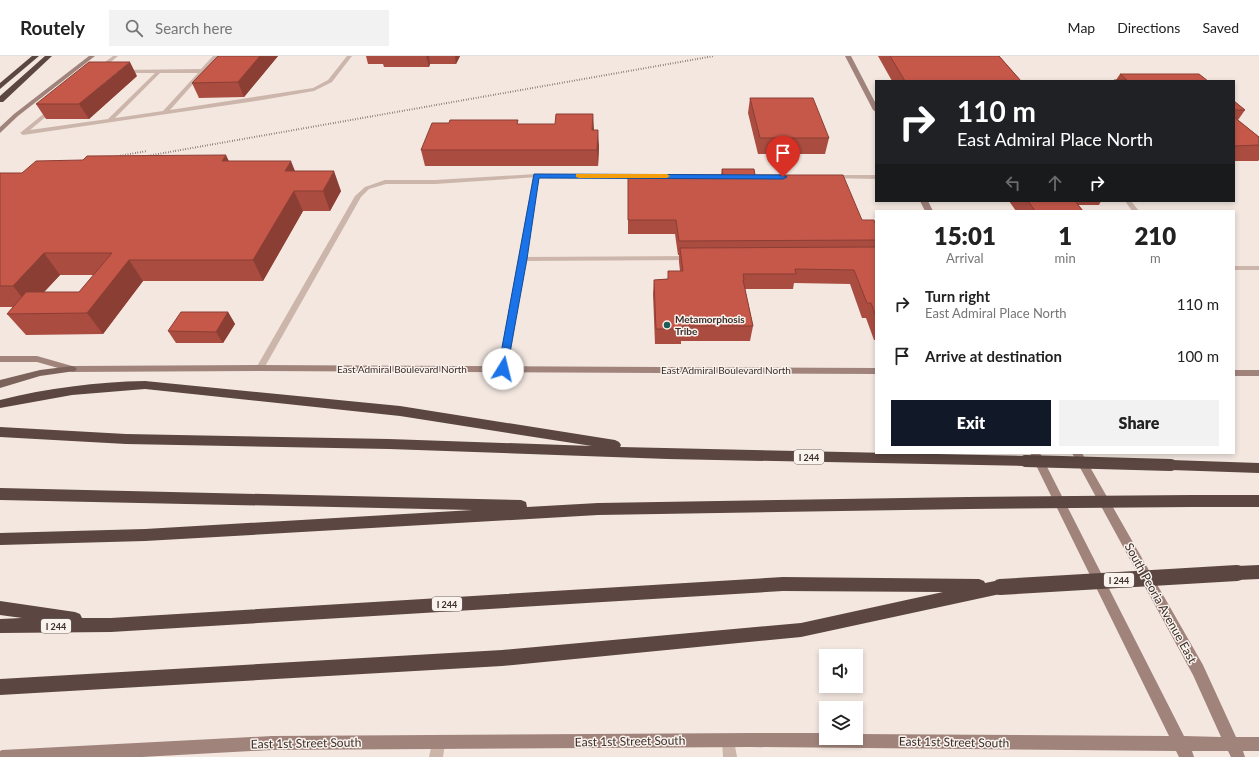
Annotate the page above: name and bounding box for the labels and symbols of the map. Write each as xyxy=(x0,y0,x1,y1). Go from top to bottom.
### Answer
pin xyxy=(766,136,800,177)
place label: Metamorphosis Tribe xyxy=(675,313,745,337)
marker: Metamorphosis Tribe xyxy=(662,320,672,330)
position arrow xyxy=(482,348,524,390)
street label: East Admiral Boulevard North xyxy=(337,363,467,375)
street label: East Admiral Boulevard North xyxy=(661,364,791,376)
road number: I 244 xyxy=(794,450,824,464)
street label: South Peoria Avenue East xyxy=(1122,540,1201,666)
road number: I 244 xyxy=(1104,573,1134,587)
road number: I 244 xyxy=(432,597,462,611)
road number: I 244 xyxy=(41,619,71,633)
street label: East 1st Street South xyxy=(575,733,685,749)
street label: East 1st Street South xyxy=(899,734,1009,750)
street label: East 1st Street South xyxy=(251,735,361,751)

